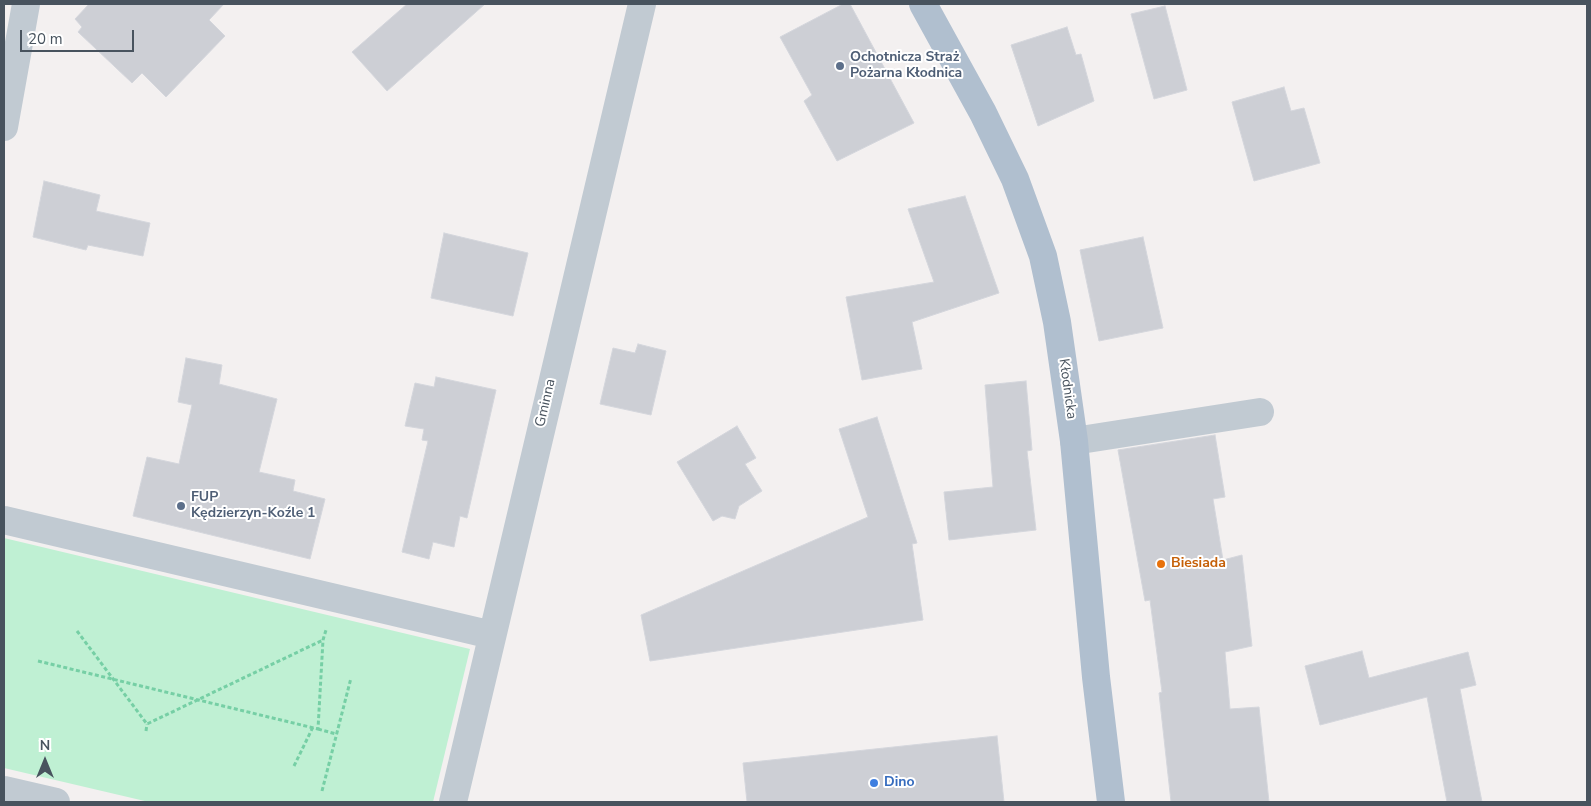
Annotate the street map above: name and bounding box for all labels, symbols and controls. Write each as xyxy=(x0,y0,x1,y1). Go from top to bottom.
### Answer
scale bar xyxy=(22,20,136,52)
text: 20 m xyxy=(28,29,63,49)
place label: Ochotnicza Straż Pożarna Kłodnica xyxy=(850,50,962,82)
marker: Ochotnicza Straż Pożarna Kłodnica xyxy=(834,60,846,72)
street label: Kłodnicka xyxy=(1054,358,1080,420)
street label: Gminna xyxy=(532,377,560,429)
place label: FUP Kędzierzyn-Koźle 1 xyxy=(191,490,315,522)
marker: FUP Kędzierzyn-Koźle 1 xyxy=(175,500,187,512)
place label: Biesiada xyxy=(1171,556,1226,572)
marker: Biesiada xyxy=(1155,558,1167,570)
north arrow xyxy=(20,736,70,786)
text: N xyxy=(40,736,50,755)
place label: Dino xyxy=(884,775,914,791)
marker: Dino xyxy=(868,777,880,789)

